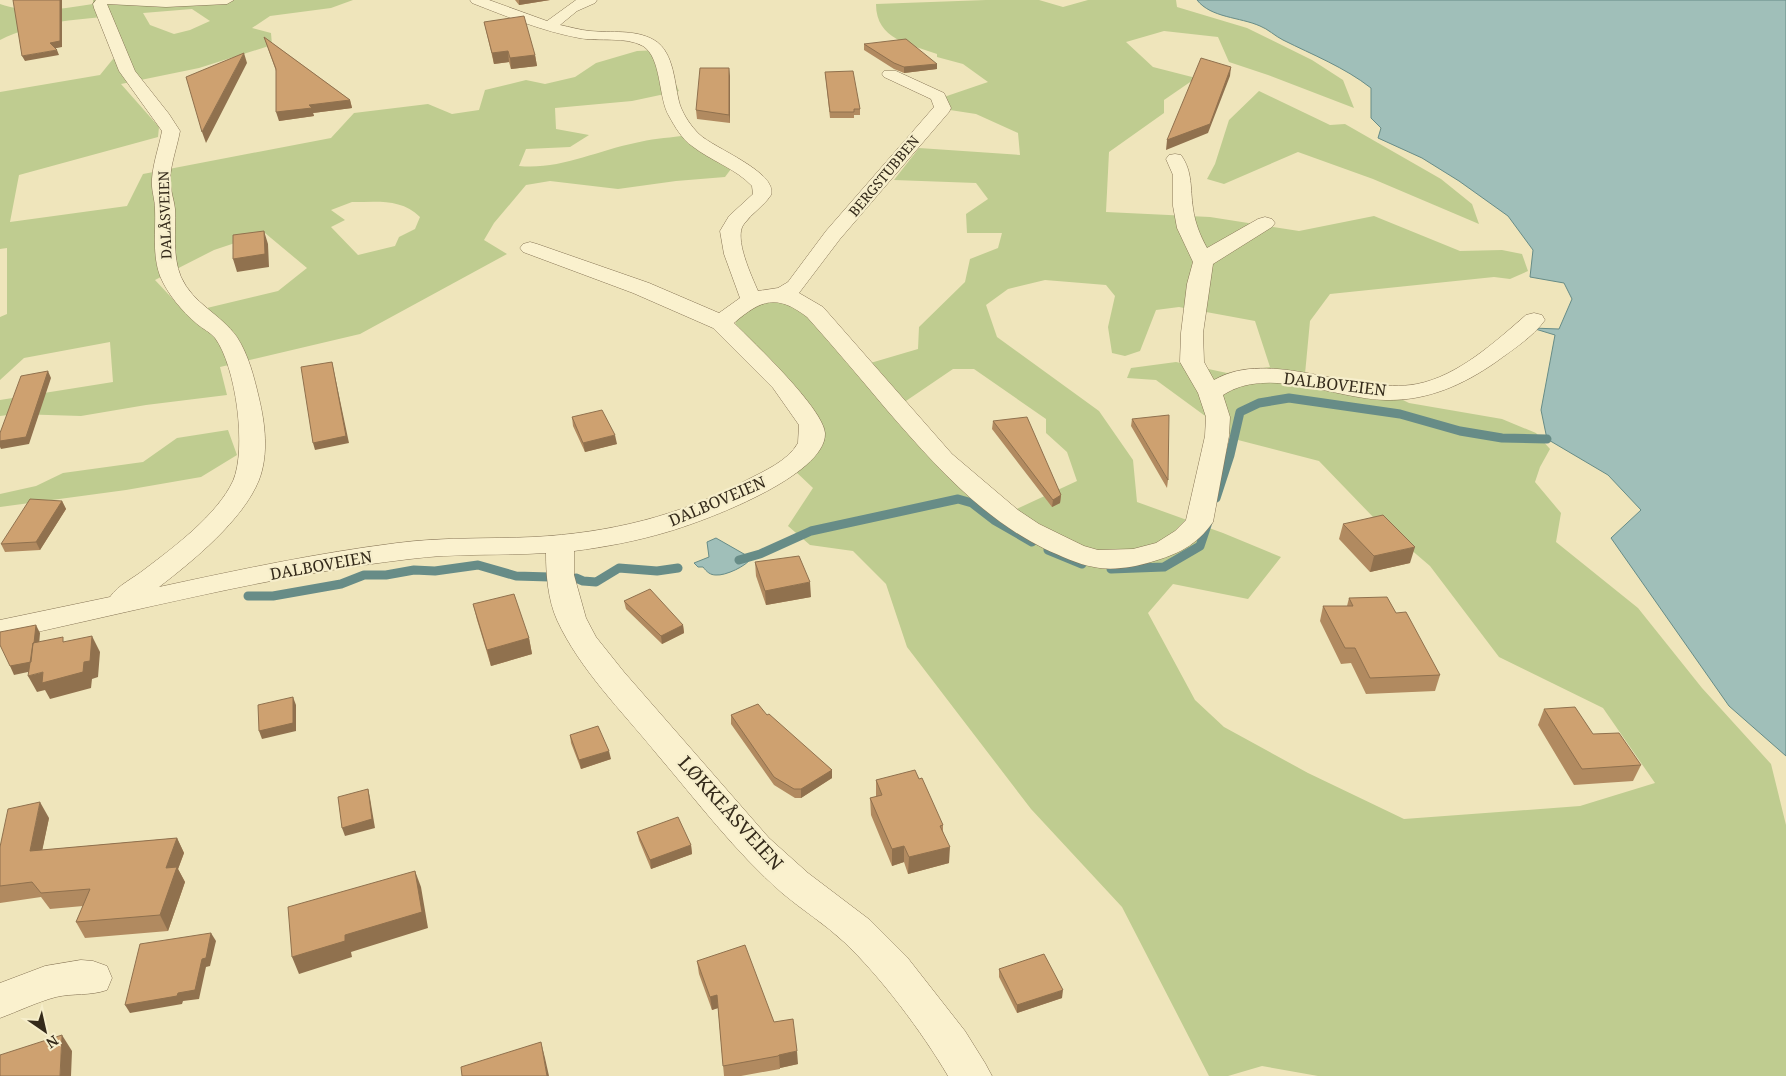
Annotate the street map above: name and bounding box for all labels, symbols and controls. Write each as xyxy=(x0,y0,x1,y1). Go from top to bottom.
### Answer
street label: BERGSTUBBEN xyxy=(844,131,923,220)
street label: DALÅSVEIEN xyxy=(153,170,176,260)
street label: DALBOVEIEN xyxy=(1282,367,1388,401)
street label: DALBOVEIEN xyxy=(665,471,769,531)
street label: DALBOVEIEN xyxy=(268,545,374,585)
street label: LØKKEÅSVEIEN xyxy=(673,750,789,876)
north arrow xyxy=(20,1006,70,1056)
text: N xyxy=(43,1031,62,1053)

